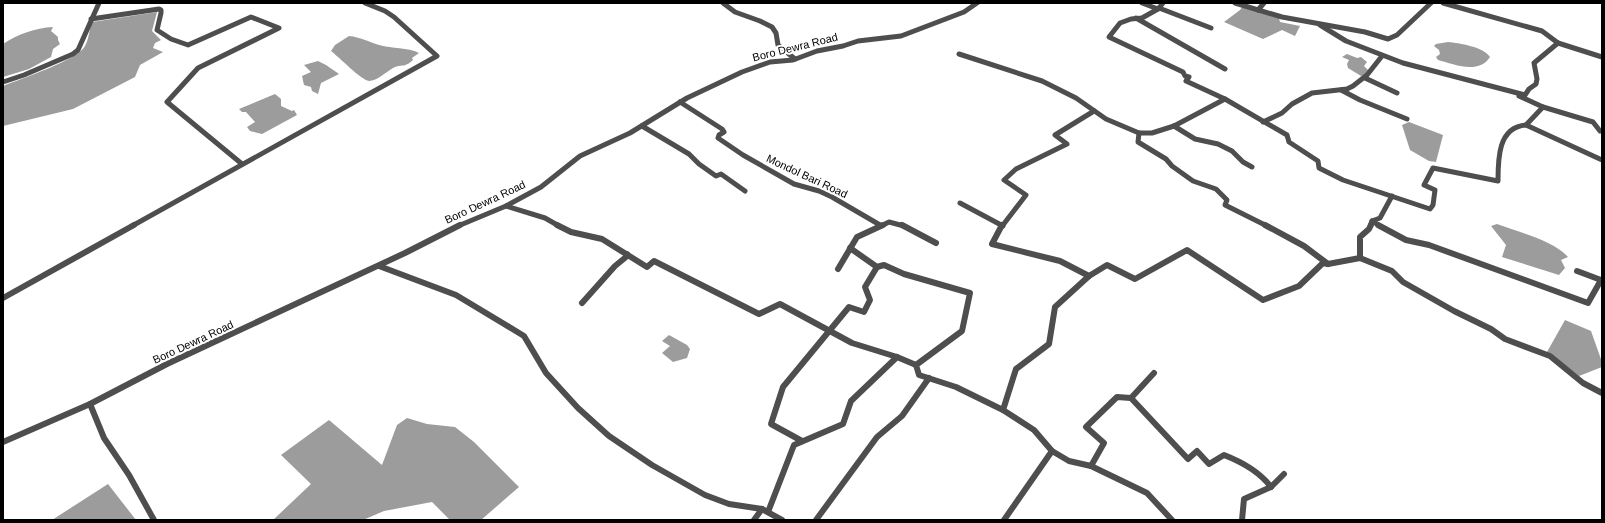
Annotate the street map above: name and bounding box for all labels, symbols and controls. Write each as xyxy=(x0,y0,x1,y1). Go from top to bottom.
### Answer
street label: Boro Dewra Road xyxy=(751,31,839,63)
street label: Mondol Bari Road xyxy=(765,152,849,200)
street label: Boro Dewra Road xyxy=(443,178,527,226)
street label: Boro Dewra Road xyxy=(151,318,235,366)

